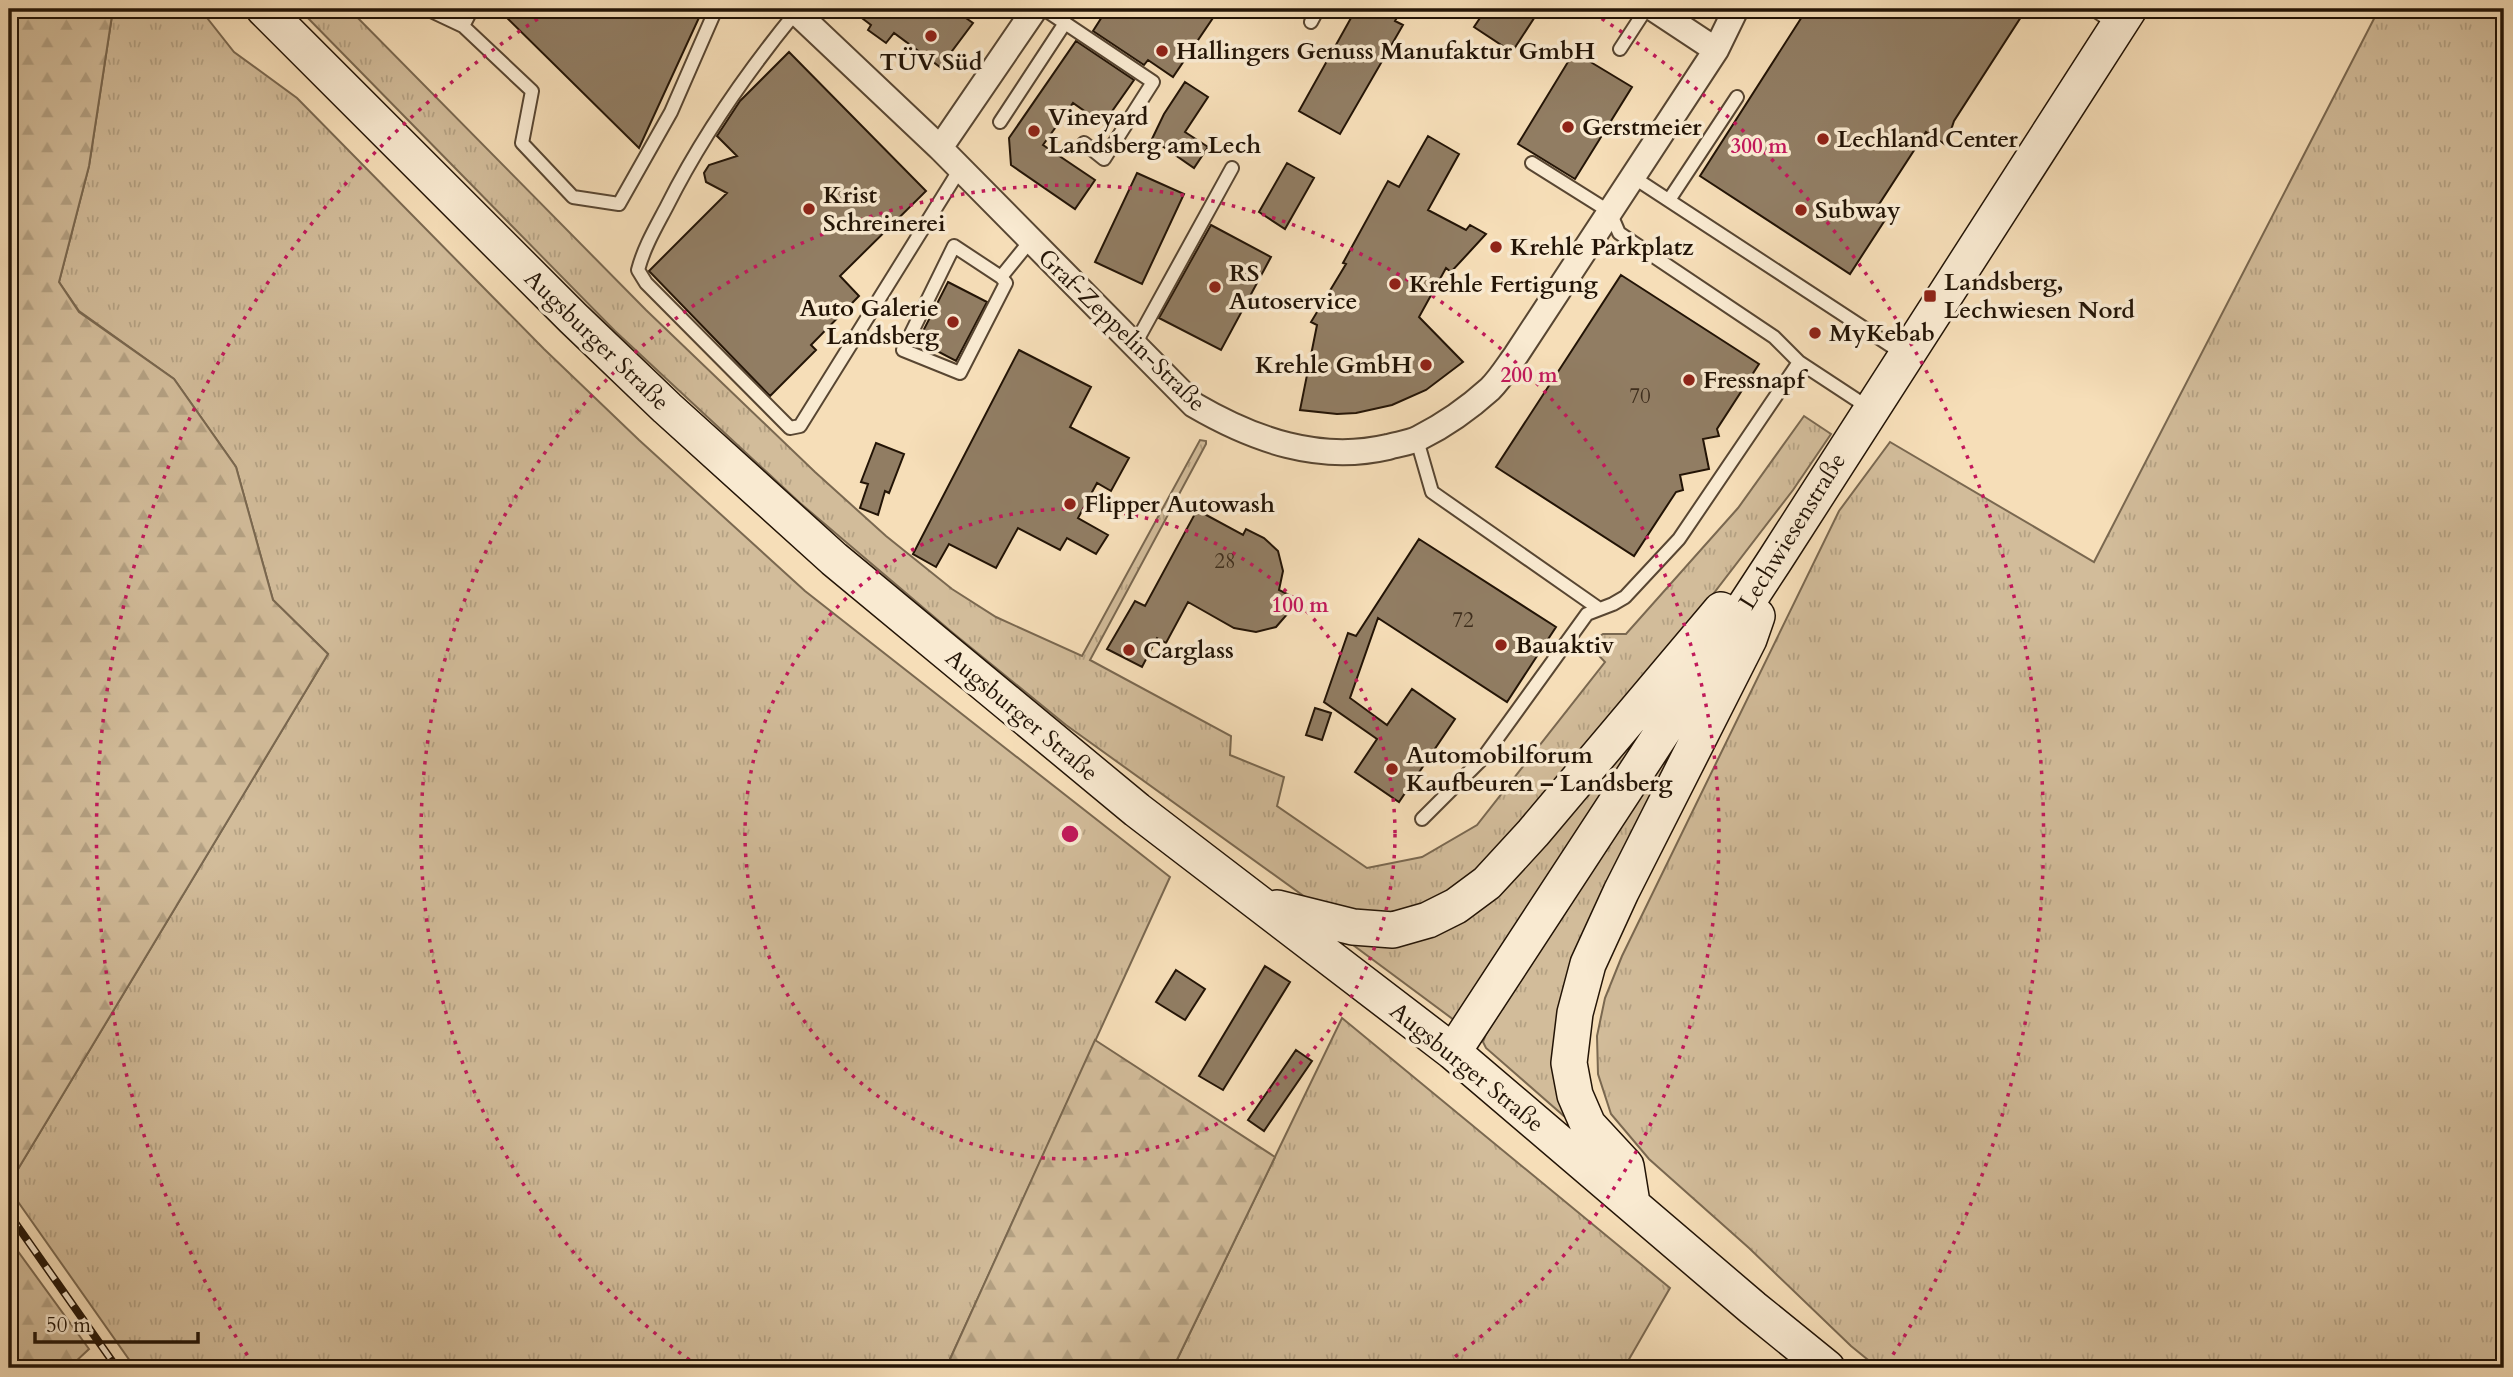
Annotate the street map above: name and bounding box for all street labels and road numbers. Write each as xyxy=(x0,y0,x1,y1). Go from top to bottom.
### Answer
street label: Graf-Zeppelin-Straße xyxy=(1030,241,1213,419)
street label: Augsburger Straße xyxy=(517,262,676,418)
street label: Lechwiesenstraße xyxy=(1731,447,1854,616)
street label: Augsburger Straße xyxy=(938,642,1105,789)
street label: Augsburger Straße xyxy=(1382,995,1551,1140)

